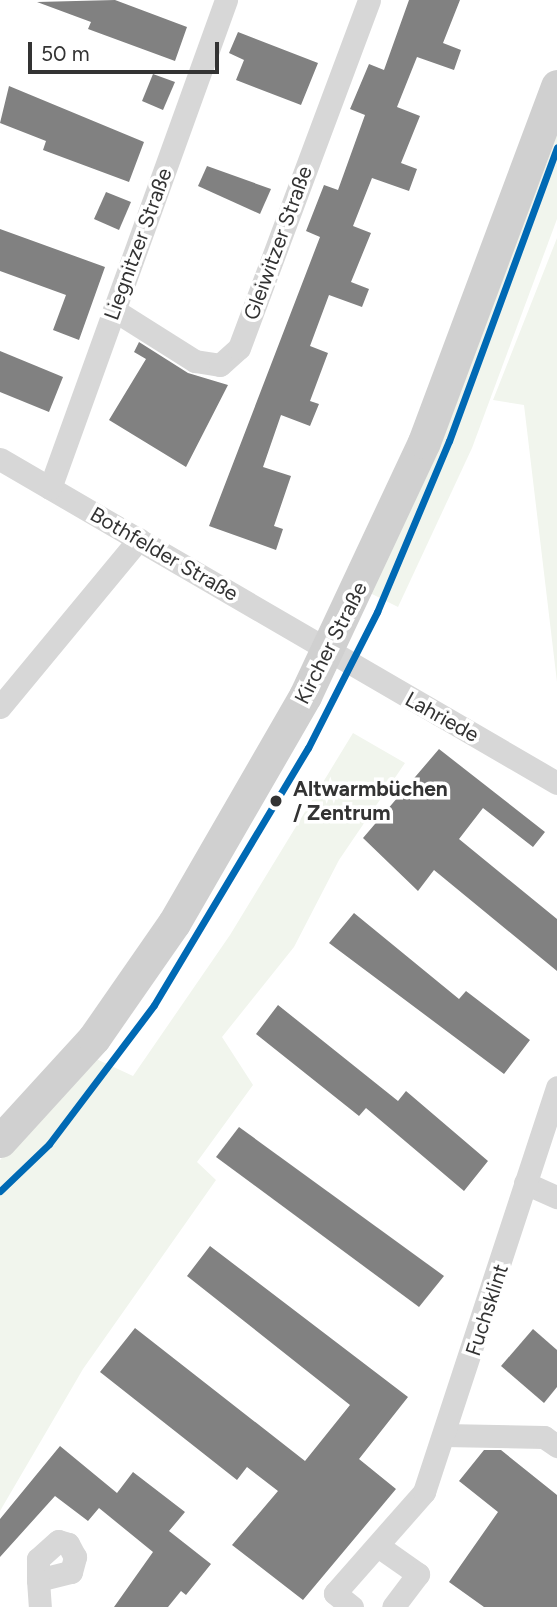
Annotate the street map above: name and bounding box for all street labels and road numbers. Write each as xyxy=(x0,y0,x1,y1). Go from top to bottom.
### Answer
street label: Gleiwitzer Straße xyxy=(238,162,318,324)
street label: Liegnitzer Straße xyxy=(99,164,177,324)
street label: Bothfelder Straße xyxy=(86,501,242,607)
street label: Kircher Straße xyxy=(289,578,373,708)
street label: Lahriede xyxy=(401,686,483,748)
street label: Fuchsklint xyxy=(460,1261,514,1359)

